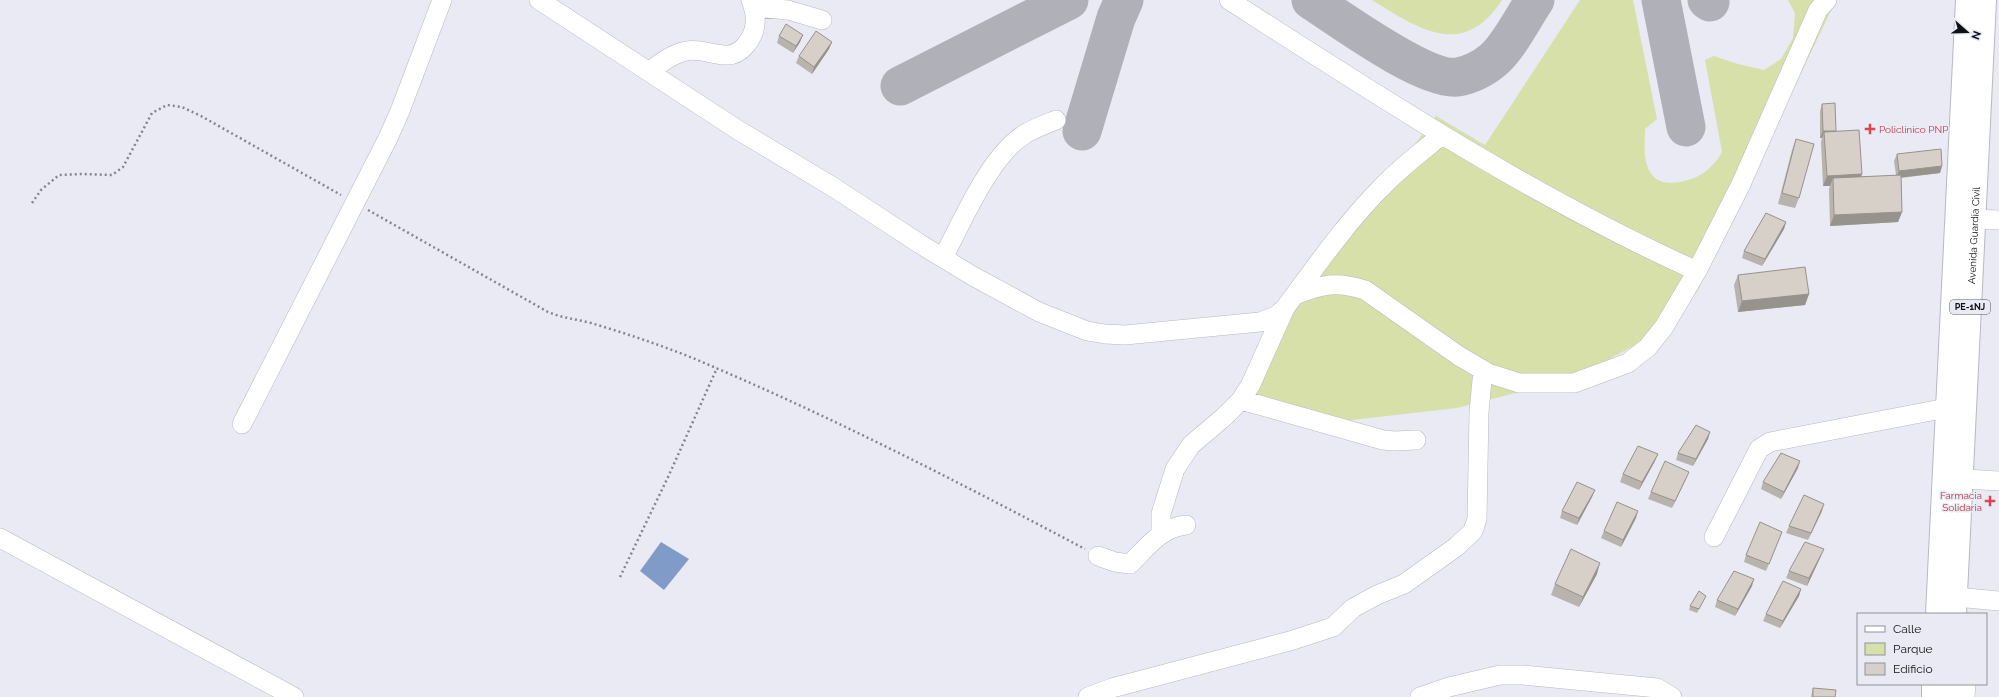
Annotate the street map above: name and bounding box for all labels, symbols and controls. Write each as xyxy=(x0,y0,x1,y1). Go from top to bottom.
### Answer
north arrow xyxy=(1947,12,1987,52)
text: N xyxy=(1968,29,1983,41)
marker: Policlinico PNP xyxy=(1864,123,1876,135)
place label: Policlinico PNP xyxy=(1879,124,1948,135)
street label: Avenida Guardia Civil xyxy=(1966,186,1982,284)
road number: PE-1NJ xyxy=(1950,300,1990,314)
place label: Farmacia Solidaria xyxy=(1940,490,1982,513)
marker: Farmacia Solidaria xyxy=(1985,496,1995,506)
legend xyxy=(1857,613,1987,685)
text: Calle xyxy=(1893,622,1921,636)
text: Parque xyxy=(1893,642,1933,656)
text: Edificio xyxy=(1893,662,1933,676)

